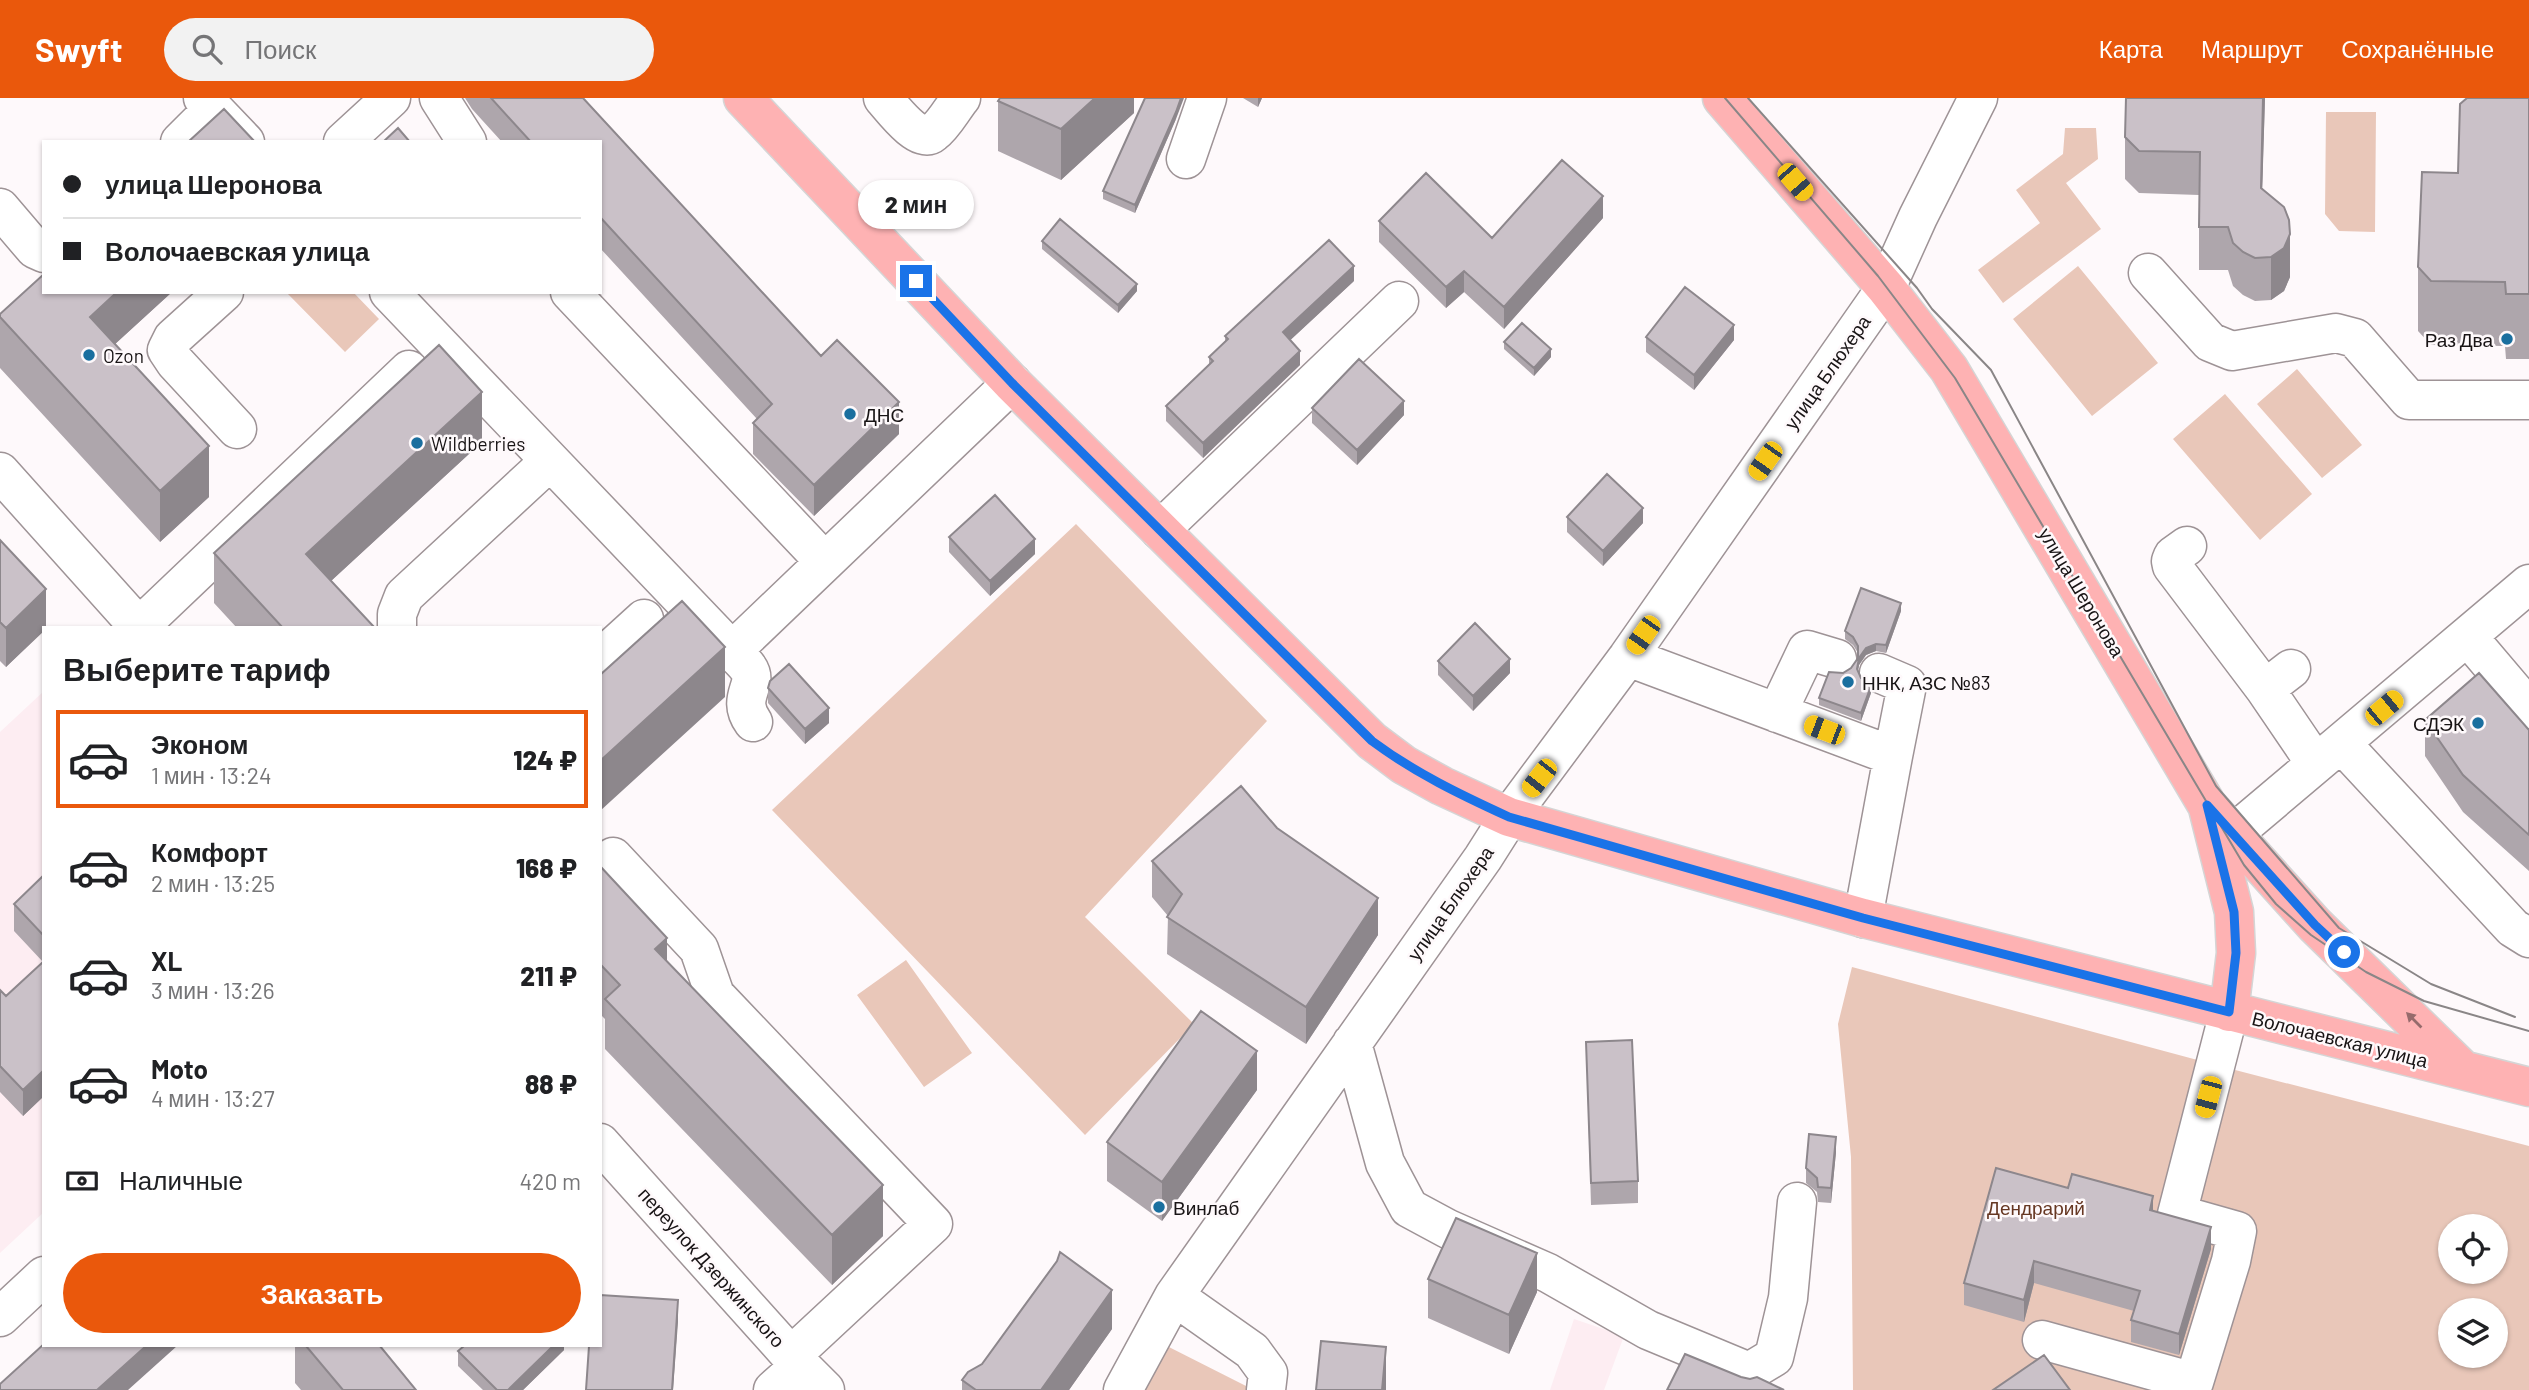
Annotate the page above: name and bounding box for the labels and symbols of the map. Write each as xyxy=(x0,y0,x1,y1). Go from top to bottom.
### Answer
car xyxy=(1774,159,1817,205)
callout: 2 мин xyxy=(858,180,974,228)
route end xyxy=(900,265,932,297)
street label: улица Блюхера xyxy=(1779,310,1875,434)
place label: Раз Два xyxy=(2425,328,2493,351)
marker: Раз Два xyxy=(2499,331,2515,347)
place label: Ozon xyxy=(103,344,144,367)
marker: Ozon xyxy=(81,347,97,363)
place label: ДНС xyxy=(864,403,904,426)
marker: ДНС xyxy=(842,406,858,422)
place label: Wildberries xyxy=(431,432,525,455)
marker: Wildberries xyxy=(409,435,425,451)
car xyxy=(1745,438,1786,484)
street label: улица Шеронова xyxy=(2034,523,2130,661)
car xyxy=(1623,612,1664,658)
place label: ННК, АЗС №83 xyxy=(1862,671,1991,694)
marker: ННК, АЗС №83 xyxy=(1840,674,1856,690)
car xyxy=(2362,686,2407,730)
place label: СДЭК xyxy=(2413,712,2464,735)
car xyxy=(1801,713,1848,747)
marker: СДЭК xyxy=(2470,715,2486,731)
car xyxy=(1518,755,1561,801)
street label: улица Блюхера xyxy=(1402,841,1498,965)
route start xyxy=(2328,936,2360,968)
street label: Волочаевская улица xyxy=(2250,1006,2431,1072)
one-way arrow xyxy=(2405,1012,2422,1029)
car xyxy=(2193,1074,2224,1120)
street label: переулок Дзержинского xyxy=(634,1182,790,1352)
place label: Винлаб xyxy=(1173,1196,1239,1219)
park label: Дендрарий xyxy=(1987,1196,2085,1219)
marker: Винлаб xyxy=(1151,1199,1167,1215)

